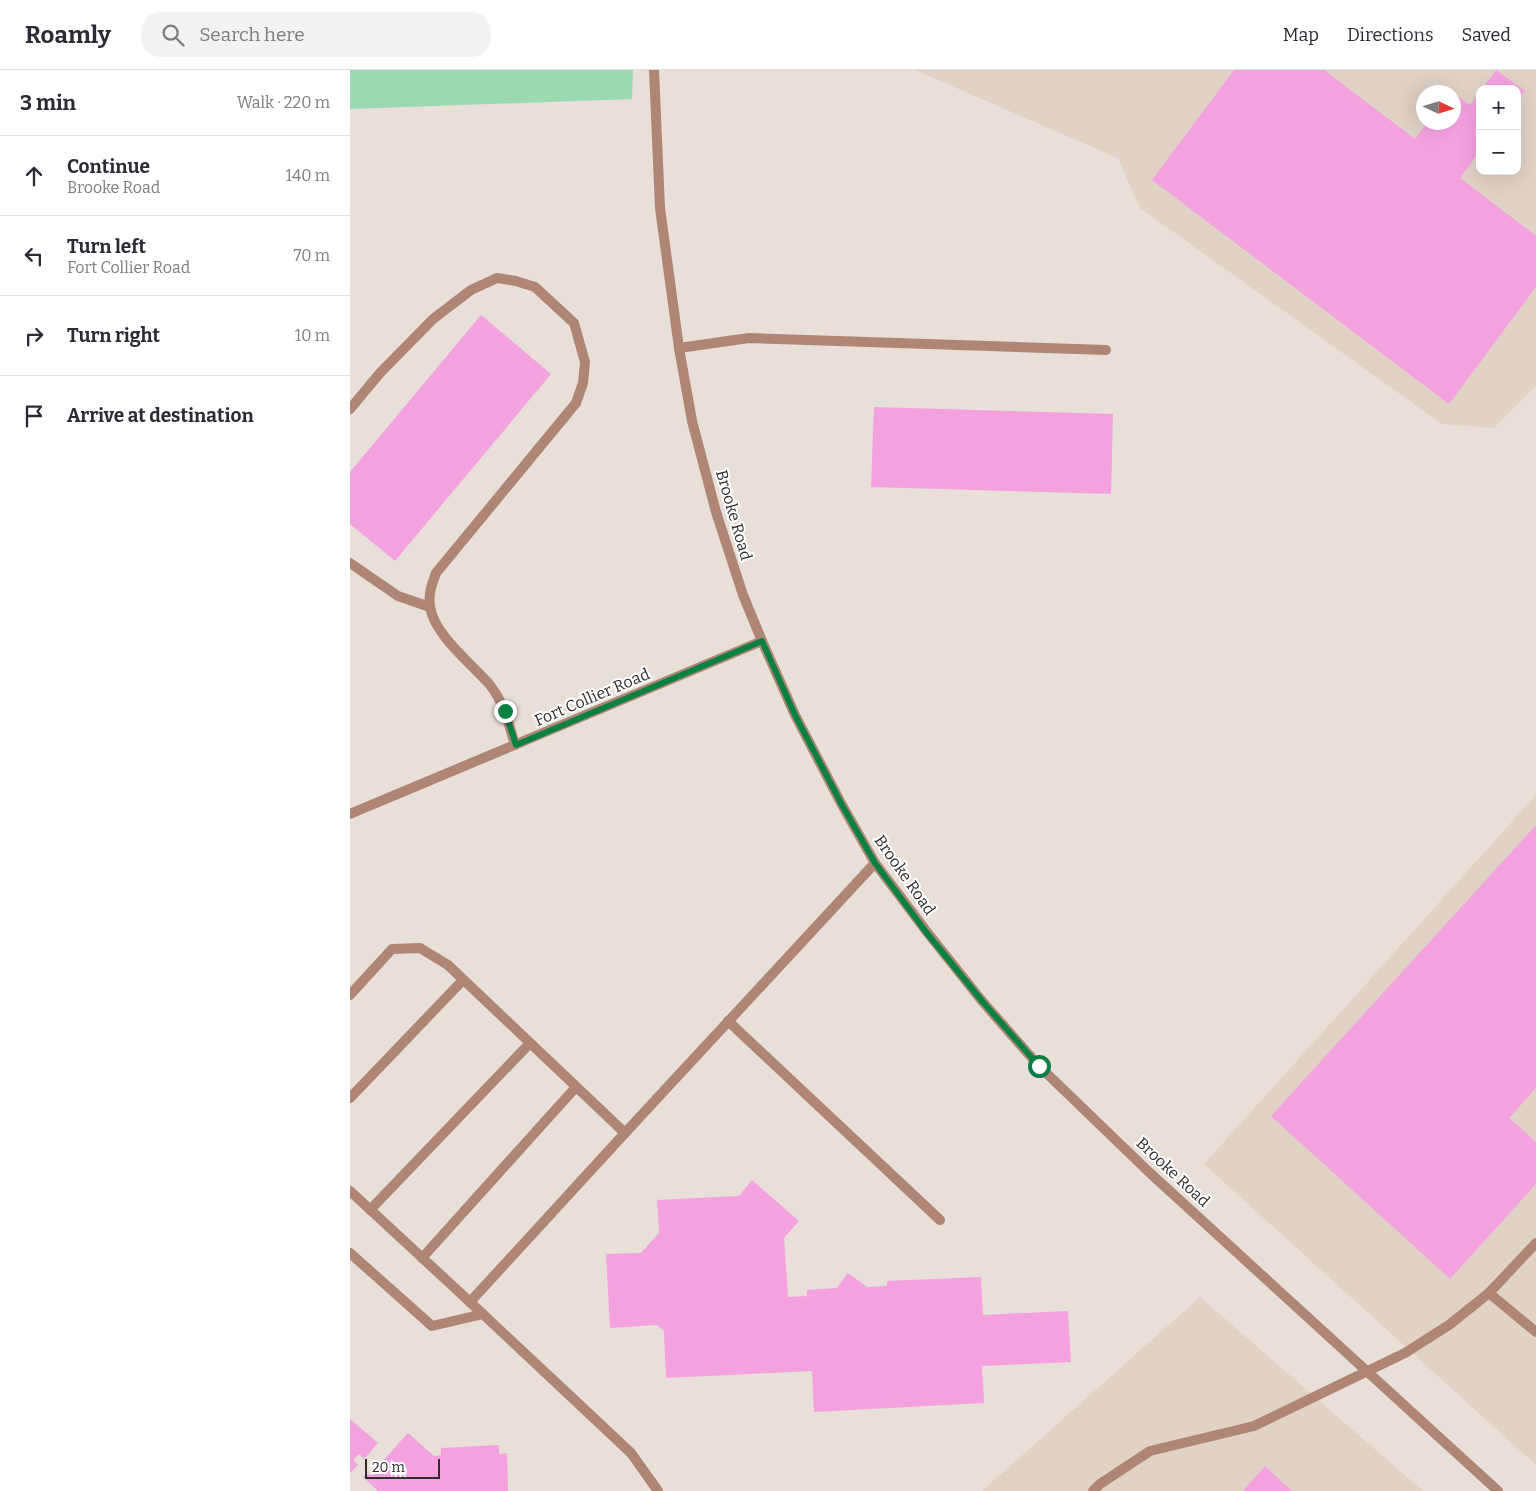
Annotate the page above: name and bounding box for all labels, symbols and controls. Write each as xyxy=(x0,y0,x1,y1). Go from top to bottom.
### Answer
search box xyxy=(141,12,491,57)
text: Roamly xyxy=(25,21,111,49)
icon: search xyxy=(159,21,187,49)
text: Search here xyxy=(199,23,305,46)
text: Map xyxy=(1283,24,1319,46)
text: Directions xyxy=(1347,24,1434,46)
text: Saved xyxy=(1462,24,1511,46)
north arrow xyxy=(1416,85,1461,130)
map controls xyxy=(1476,85,1521,175)
button: + xyxy=(1476,85,1521,130)
text: 3 min xyxy=(20,90,76,116)
text: Walk · 220 m xyxy=(237,93,330,112)
button: − xyxy=(1476,130,1521,175)
text: Continue xyxy=(67,155,150,178)
icon: ahead xyxy=(20,162,48,190)
text: 140 m xyxy=(285,166,330,185)
text: Brooke Road xyxy=(67,178,160,197)
text: Turn left xyxy=(67,235,146,258)
icon: left xyxy=(20,242,48,270)
text: 70 m xyxy=(294,246,330,265)
text: Fort Collier Road xyxy=(67,258,190,277)
icon: right xyxy=(20,322,48,350)
text: Turn right xyxy=(67,324,160,347)
text: 10 m xyxy=(295,326,330,345)
icon: arrive xyxy=(20,402,48,430)
text: Arrive at destination xyxy=(67,404,254,427)
street label: Brooke Road xyxy=(712,468,756,563)
street label: Fort Collier Road xyxy=(532,664,653,730)
route end xyxy=(494,700,517,723)
street label: Brooke Road xyxy=(870,831,940,919)
route start xyxy=(1028,1055,1051,1078)
street label: Brooke Road xyxy=(1132,1133,1214,1211)
scale bar xyxy=(365,1456,440,1479)
text: 20 m xyxy=(372,1459,405,1476)

